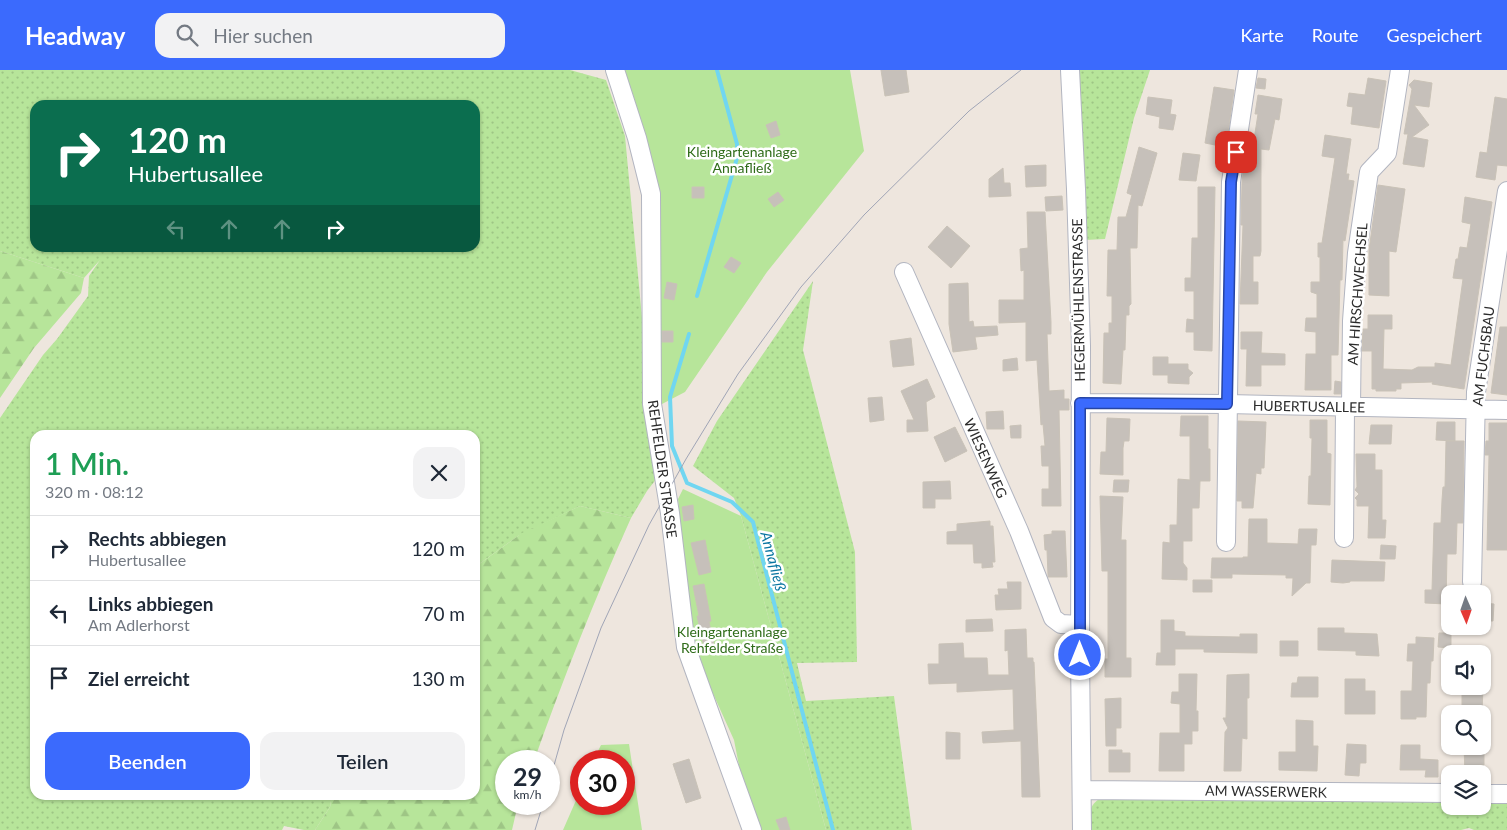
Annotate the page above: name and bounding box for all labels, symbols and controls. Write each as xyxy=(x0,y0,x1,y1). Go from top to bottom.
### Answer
search box xyxy=(155,13,505,58)
text: Headway xyxy=(25,21,125,50)
icon: search xyxy=(173,21,201,49)
text: Hier suchen xyxy=(213,24,313,47)
text: Karte xyxy=(1240,24,1284,46)
text: Route xyxy=(1312,24,1359,46)
text: Gespeichert xyxy=(1387,24,1482,46)
text: 120 m xyxy=(128,118,227,160)
icon: right xyxy=(45,120,110,185)
pin xyxy=(1215,131,1257,173)
icon: arrive xyxy=(1222,138,1250,166)
park label: Kleingartenanlage Annafließ xyxy=(687,143,797,176)
text: Hubertusallee xyxy=(128,160,263,187)
icon: left xyxy=(162,215,190,243)
icon: ahead xyxy=(215,215,243,243)
icon: ahead xyxy=(268,215,296,243)
icon: right xyxy=(321,215,349,243)
street label: HEGERMÜHLENSTRASSE xyxy=(1068,218,1088,382)
street label: AM HIRSCHWECHSEL xyxy=(1344,222,1370,366)
street label: AM FUCHSBAU xyxy=(1468,305,1498,407)
street label: HUBERTUSALLEE xyxy=(1253,397,1365,415)
street label: REHFELDER STRASSE xyxy=(645,399,681,539)
street label: WIESENWEG xyxy=(961,416,1011,500)
text: 1 Min. xyxy=(45,445,129,481)
button: close xyxy=(413,447,465,499)
text: 320 m · 08:12 xyxy=(45,482,144,501)
text: Rechts abbiegen xyxy=(88,527,226,550)
water label: Annafließ xyxy=(757,528,791,593)
icon: right xyxy=(45,534,73,562)
text: 120 m xyxy=(411,537,465,560)
text: Hubertusallee xyxy=(88,550,186,569)
north arrow xyxy=(1441,585,1491,635)
map controls xyxy=(1441,585,1491,815)
text: Links abbiegen xyxy=(88,592,213,615)
icon: left xyxy=(45,599,73,627)
text: 70 m xyxy=(422,602,465,625)
text: Am Adlerhorst xyxy=(88,615,190,634)
park label: Kleingartenanlage Rehfelder Straße xyxy=(677,623,787,656)
position arrow xyxy=(1053,628,1105,680)
button: sound xyxy=(1441,645,1491,695)
icon: arrive xyxy=(45,664,73,692)
text: Ziel erreicht xyxy=(88,667,190,690)
text: 130 m xyxy=(411,667,465,690)
button: search xyxy=(1441,705,1491,755)
button: Beenden xyxy=(45,732,250,790)
button: Teilen xyxy=(260,732,465,790)
speed limit sign: 30 xyxy=(570,750,635,815)
text: 29 xyxy=(513,761,542,791)
button: layers xyxy=(1441,765,1491,815)
street label: AM WASSERWERK xyxy=(1205,781,1328,801)
text: km/h xyxy=(513,787,542,802)

